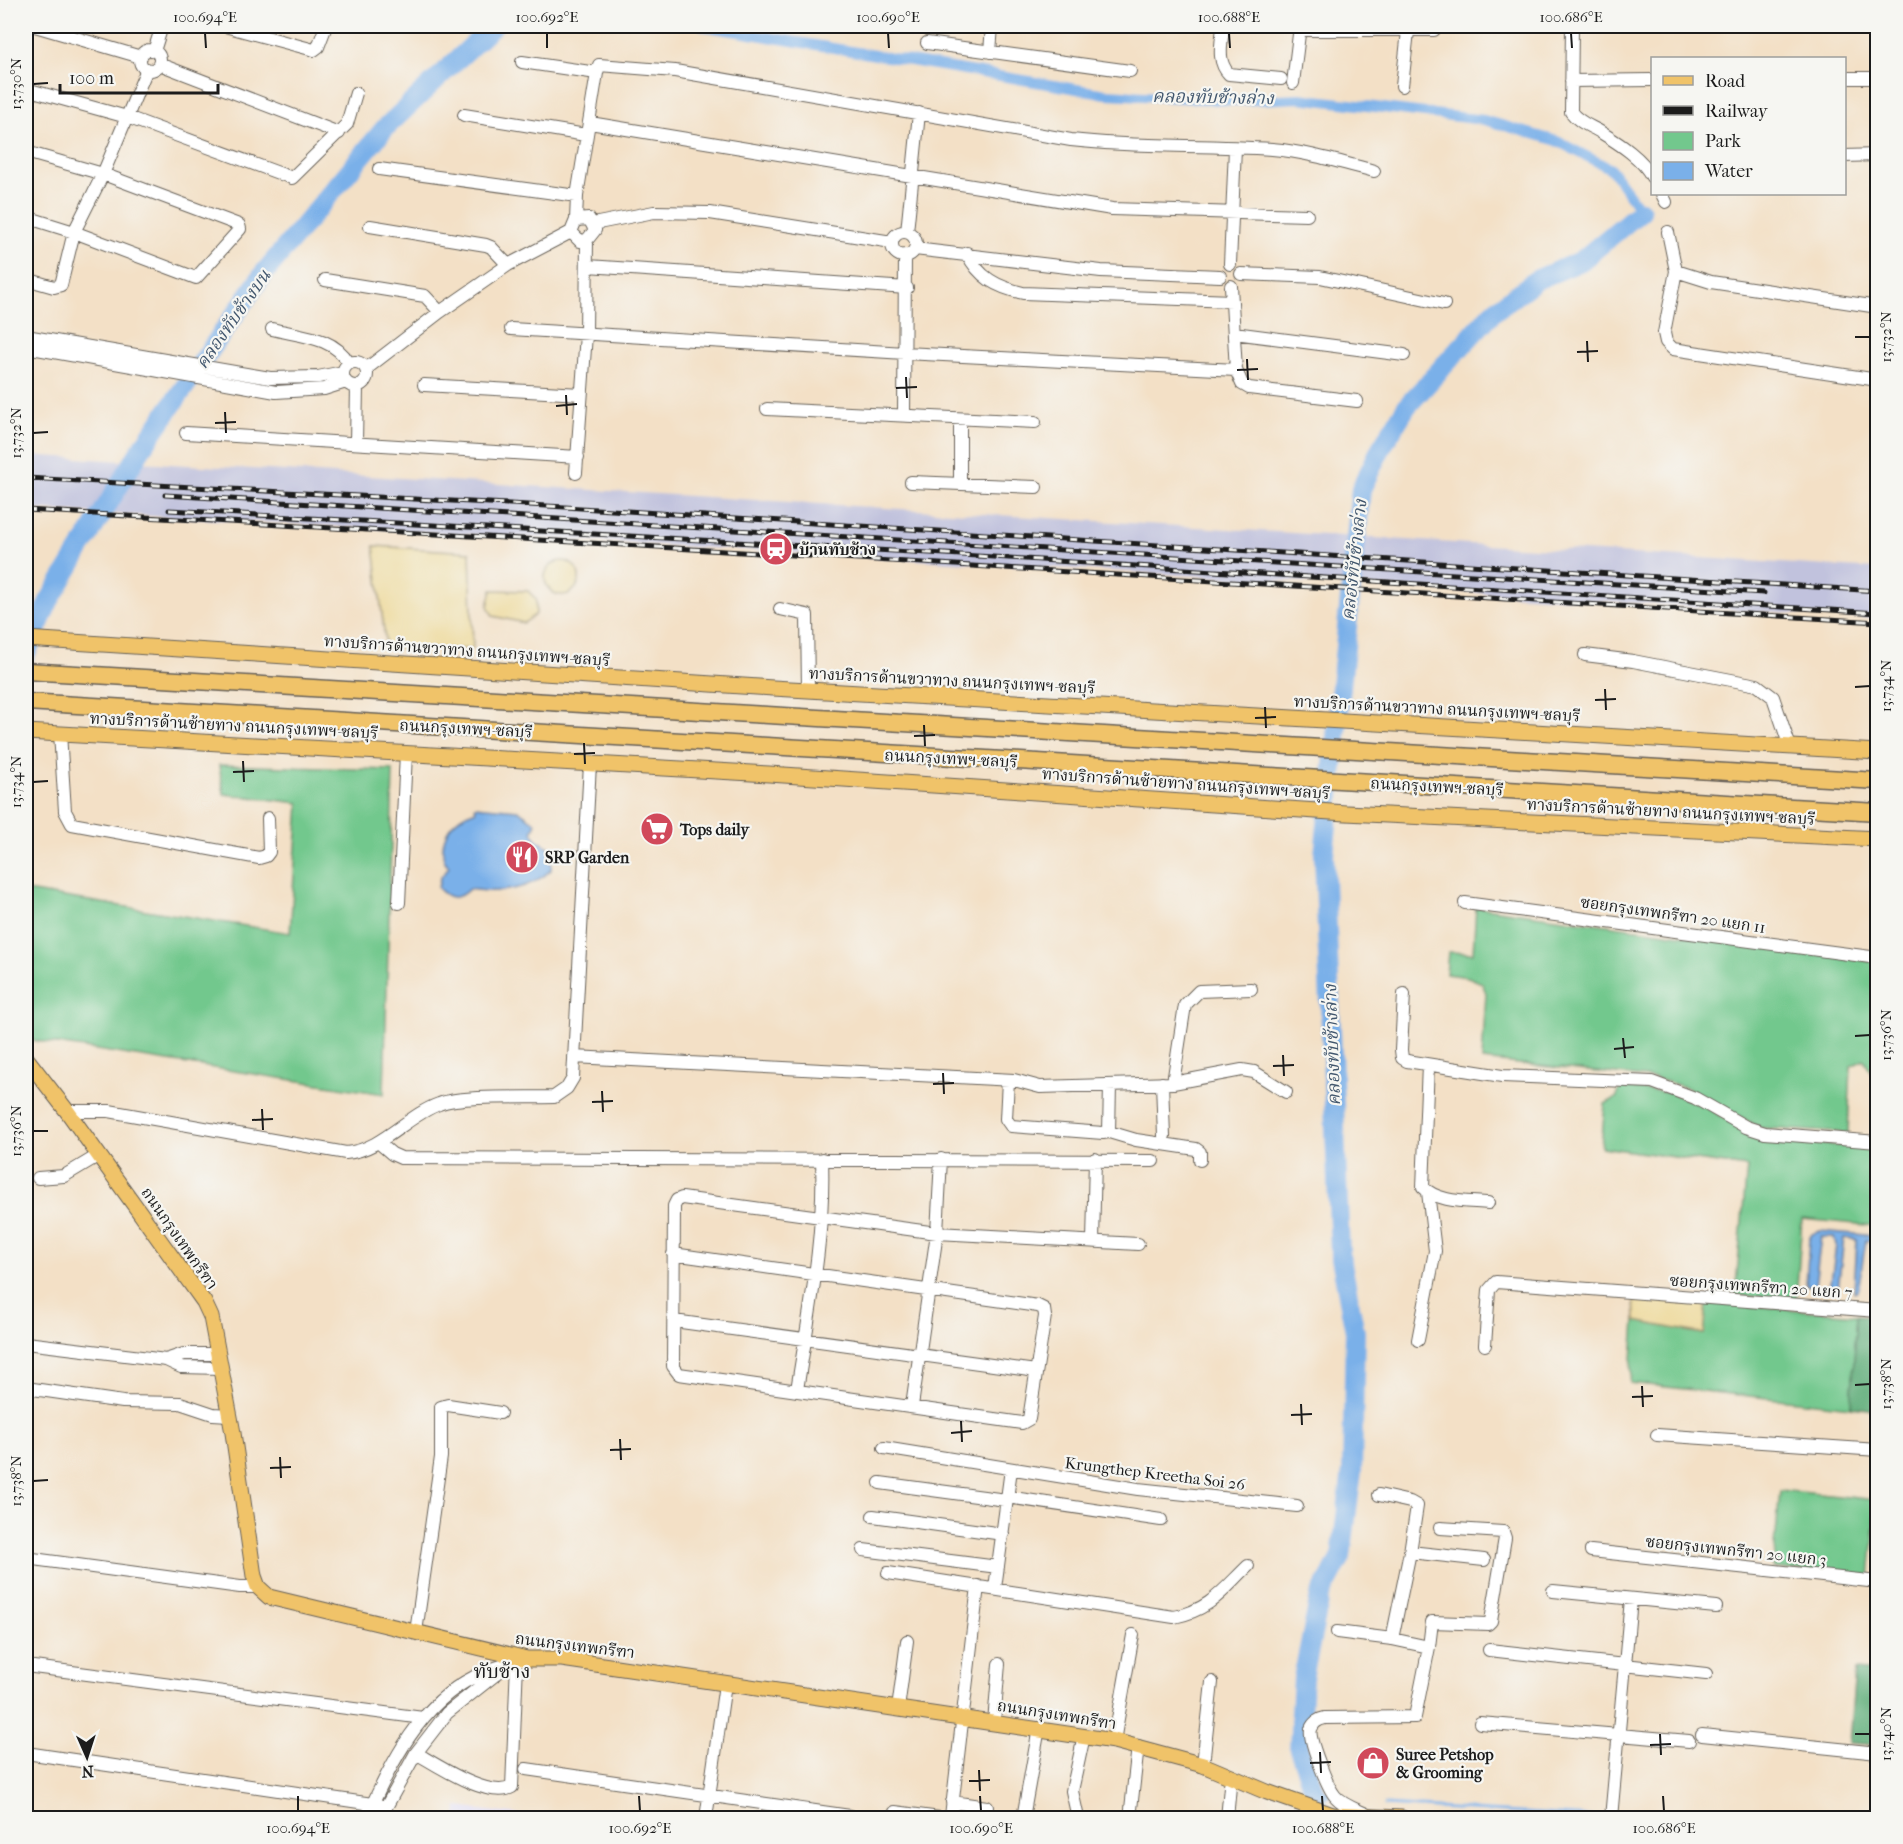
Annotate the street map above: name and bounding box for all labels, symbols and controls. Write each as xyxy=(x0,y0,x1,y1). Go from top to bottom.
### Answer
text: 100.694°E xyxy=(173,8,237,26)
text: 100.692°E xyxy=(515,8,579,26)
text: 100.690°E xyxy=(856,8,920,26)
text: 100.688°E xyxy=(1198,8,1260,26)
text: 100.686°E xyxy=(1539,8,1603,26)
text: 13.730°N xyxy=(7,57,25,110)
scale bar xyxy=(60,57,218,95)
legend xyxy=(1651,57,1846,195)
text: 100 m xyxy=(69,68,114,89)
text: Road xyxy=(1705,71,1745,92)
water label: คลองทับช้างล่าง xyxy=(1152,86,1275,109)
text: Railway xyxy=(1705,101,1769,122)
text: Park xyxy=(1705,131,1742,152)
text: Water xyxy=(1704,161,1753,182)
water label: คลองทับช้างบน xyxy=(192,266,275,373)
text: 13.732°N xyxy=(1877,311,1895,363)
text: 13.732°N xyxy=(7,407,25,459)
water label: คลองทับช้างล่าง xyxy=(1338,498,1371,622)
station icon: บ้านทับช้าง xyxy=(758,531,794,567)
place label: บ้านทับช้าง xyxy=(799,540,876,559)
street label: ทางบริการด้านขวาทาง ถนนกรุงเทพฯ-ชลบุรี xyxy=(323,631,611,672)
text: 13.734°N xyxy=(1877,659,1895,712)
street label: ทางบริการด้านขวาทาง ถนนกรุงเทพฯ-ชลบุรี xyxy=(808,664,1096,699)
street label: ทางบริการด้านขวาทาง ถนนกรุงเทพฯ-ชลบุรี xyxy=(1293,692,1581,727)
street label: ทางบริการด้านซ้ายทาง ถนนกรุงเทพฯ-ชลบุรี xyxy=(89,708,379,745)
street label: ถนนกรุงเทพฯ-ชลบุรี xyxy=(399,716,533,743)
street label: ถนนกรุงเทพฯ-ชลบุรี xyxy=(884,746,1018,773)
text: 13.734°N xyxy=(7,755,25,808)
street label: ทางบริการด้านซ้ายทาง ถนนกรุงเทพฯ-ชลบุรี xyxy=(1041,764,1331,805)
street label: ถนนกรุงเทพฯ-ชลบุรี xyxy=(1370,774,1504,801)
street label: ทางบริการด้านซ้ายทาง ถนนกรุงเทพฯ-ชลบุรี xyxy=(1526,794,1816,831)
supermarket icon: Tops daily xyxy=(639,811,675,847)
place label: Tops daily xyxy=(679,820,750,840)
restaurant icon: SRP Garden xyxy=(504,839,540,875)
place label: SRP Garden xyxy=(545,848,630,867)
street label: ซอยกรุงเทพกรีฑา 20 แยก 11 xyxy=(1579,892,1767,939)
water label: คลองทับช้างล่าง xyxy=(1320,983,1345,1106)
text: 13.736°N xyxy=(1877,1008,1895,1061)
text: 13.736°N xyxy=(7,1104,25,1157)
street label: ถนนกรุงเทพกรีฑา xyxy=(136,1183,222,1294)
street label: ซอยกรุงเทพกรีฑา 20 แยก 7 xyxy=(1669,1271,1853,1304)
text: 13.738°N xyxy=(1877,1358,1895,1410)
street label: Krungthep Kreetha Soi 26 xyxy=(1064,1453,1246,1494)
text: 13.738°N xyxy=(7,1455,25,1507)
street label: ซอยกรุงเทพกรีฑา 20 แยก 3 xyxy=(1644,1532,1827,1571)
street label: ถนนกรุงเทพกรีฑา xyxy=(514,1629,636,1664)
district label: ทับช้าง xyxy=(474,1660,530,1683)
street label: ถนนกรุงเทพกรีฑา xyxy=(996,1696,1118,1735)
text: 13.740°N xyxy=(1877,1706,1895,1761)
north arrow xyxy=(57,1727,117,1787)
shop icon: Suree Petshop & Grooming xyxy=(1355,1745,1391,1781)
place label: Suree Petshop & Grooming xyxy=(1396,1745,1494,1783)
text: N xyxy=(80,1762,94,1781)
text: 100.694°E xyxy=(266,1819,330,1837)
text: 100.692°E xyxy=(608,1819,672,1837)
text: 100.690°E xyxy=(949,1819,1013,1837)
text: 100.688°E xyxy=(1292,1819,1354,1837)
text: 100.686°E xyxy=(1632,1819,1696,1837)

